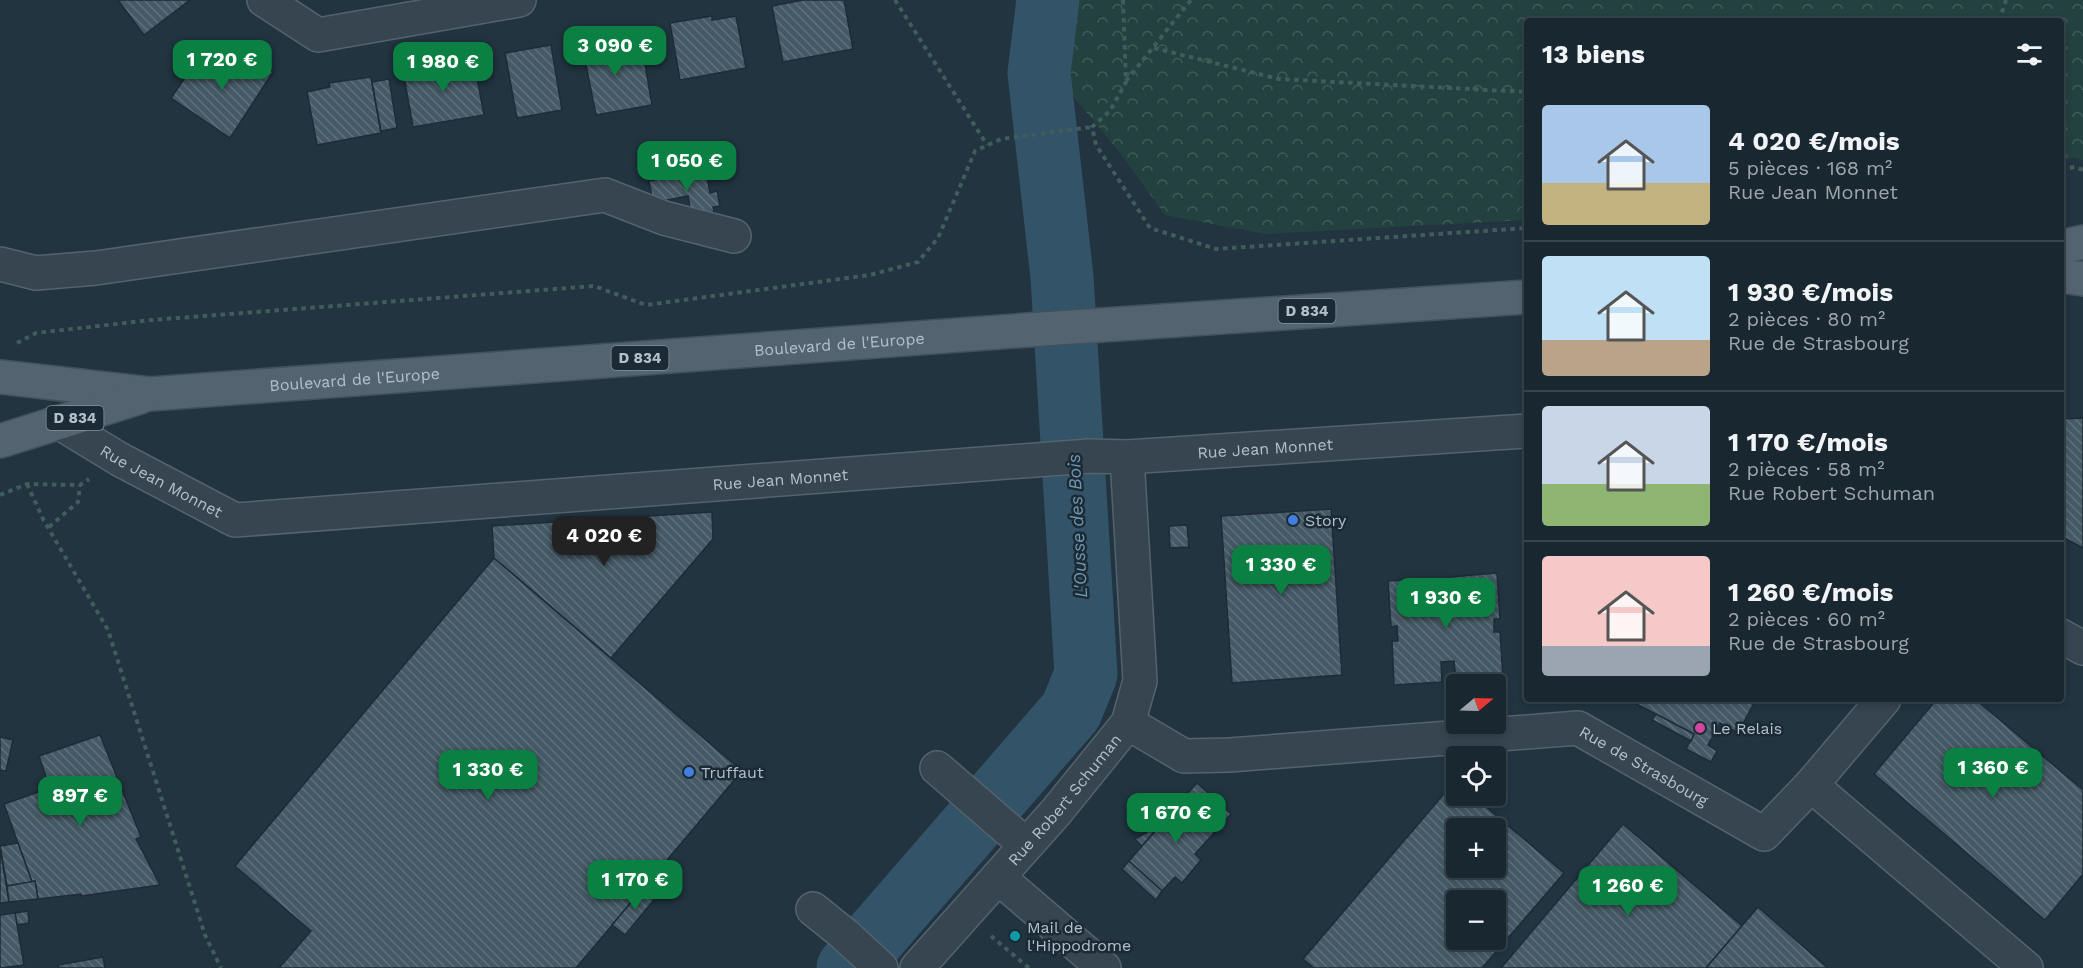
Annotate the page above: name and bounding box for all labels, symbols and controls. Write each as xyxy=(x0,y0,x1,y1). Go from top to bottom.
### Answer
pin: 3 090 € xyxy=(560,26,670,77)
text: 3 090 € xyxy=(577,33,653,57)
icon: filters xyxy=(2013,38,2046,71)
text: 13 biens xyxy=(1542,39,1645,69)
pin: 1 720 € xyxy=(167,40,277,91)
pin: 1 980 € xyxy=(388,42,498,93)
text: 1 720 € xyxy=(187,47,257,71)
text: 1 980 € xyxy=(407,49,479,73)
text: 4 020 €/mois xyxy=(1728,126,1900,156)
icon: home xyxy=(1590,129,1662,201)
pin: 1 050 € xyxy=(632,141,742,192)
text: 1 050 € xyxy=(651,148,723,172)
text: 5 pièces · 168 m² xyxy=(1728,156,1892,180)
text: Rue Jean Monnet xyxy=(1728,180,1898,204)
text: 1 930 €/mois xyxy=(1728,277,1893,307)
icon: home xyxy=(1590,280,1662,352)
road number: D 834 xyxy=(1278,299,1336,323)
text: 2 pièces · 80 m² xyxy=(1728,307,1885,331)
street label: Boulevard de l'Europe xyxy=(753,328,925,359)
text: Rue de Strasbourg xyxy=(1728,331,1909,355)
road number: D 834 xyxy=(612,346,668,370)
street label: Boulevard de l'Europe xyxy=(269,363,440,395)
road number: D 834 xyxy=(46,406,104,430)
text: 1 170 €/mois xyxy=(1728,427,1888,457)
icon: home xyxy=(1590,430,1662,502)
street label: Rue Jean Monnet xyxy=(1197,434,1334,462)
street label: Rue Jean Monnet xyxy=(97,440,226,521)
water label: L'Ousse des Bois xyxy=(1063,453,1091,599)
text: 2 pièces · 58 m² xyxy=(1728,457,1884,481)
street label: Rue Jean Monnet xyxy=(712,465,849,494)
text: Rue Robert Schuman xyxy=(1728,481,1935,505)
place label: Story xyxy=(1305,511,1347,530)
marker: Story xyxy=(1286,513,1300,527)
pin: 4 020 € xyxy=(549,516,659,567)
text: 4 020 € xyxy=(566,523,642,547)
pin: 1 330 € xyxy=(1226,545,1336,596)
text: 1 330 € xyxy=(1246,552,1316,576)
text: 1 260 €/mois xyxy=(1728,577,1893,607)
pin: 1 930 € xyxy=(1391,578,1501,629)
icon: home xyxy=(1590,580,1662,652)
text: 1 930 € xyxy=(1411,585,1482,609)
text: 2 pièces · 60 m² xyxy=(1728,607,1885,631)
text: Rue de Strasbourg xyxy=(1728,631,1909,655)
north arrow xyxy=(1446,674,1506,734)
map controls xyxy=(1446,674,1506,950)
place label: Le Relais xyxy=(1712,719,1782,738)
marker: Le Relais xyxy=(1693,721,1707,735)
street label: Rue de Strasbourg xyxy=(1576,722,1712,810)
street label: Rue Robert Schuman xyxy=(1004,730,1125,869)
button: locate xyxy=(1446,746,1506,806)
pin: 1 360 € xyxy=(1938,748,2048,799)
pin: 1 330 € xyxy=(433,750,543,801)
text: 1 360 € xyxy=(1957,755,2029,779)
text: 1 330 € xyxy=(453,757,523,781)
place label: Truffaut xyxy=(701,763,764,782)
marker: Truffaut xyxy=(682,765,696,779)
pin: 897 € xyxy=(38,776,122,827)
text: 897 € xyxy=(52,783,108,807)
pin: 1 670 € xyxy=(1121,793,1231,844)
text: 1 670 € xyxy=(1141,800,1211,824)
button: + xyxy=(1446,818,1506,878)
pin: 1 170 € xyxy=(580,860,690,911)
pin: 1 260 € xyxy=(1573,866,1683,917)
text: 1 170 € xyxy=(601,867,669,891)
text: 1 260 € xyxy=(1592,873,1664,897)
button: − xyxy=(1446,890,1506,950)
place label: Mail de l'Hippodrome xyxy=(1027,918,1131,955)
marker: Mail de l'Hippodrome xyxy=(1008,929,1022,943)

